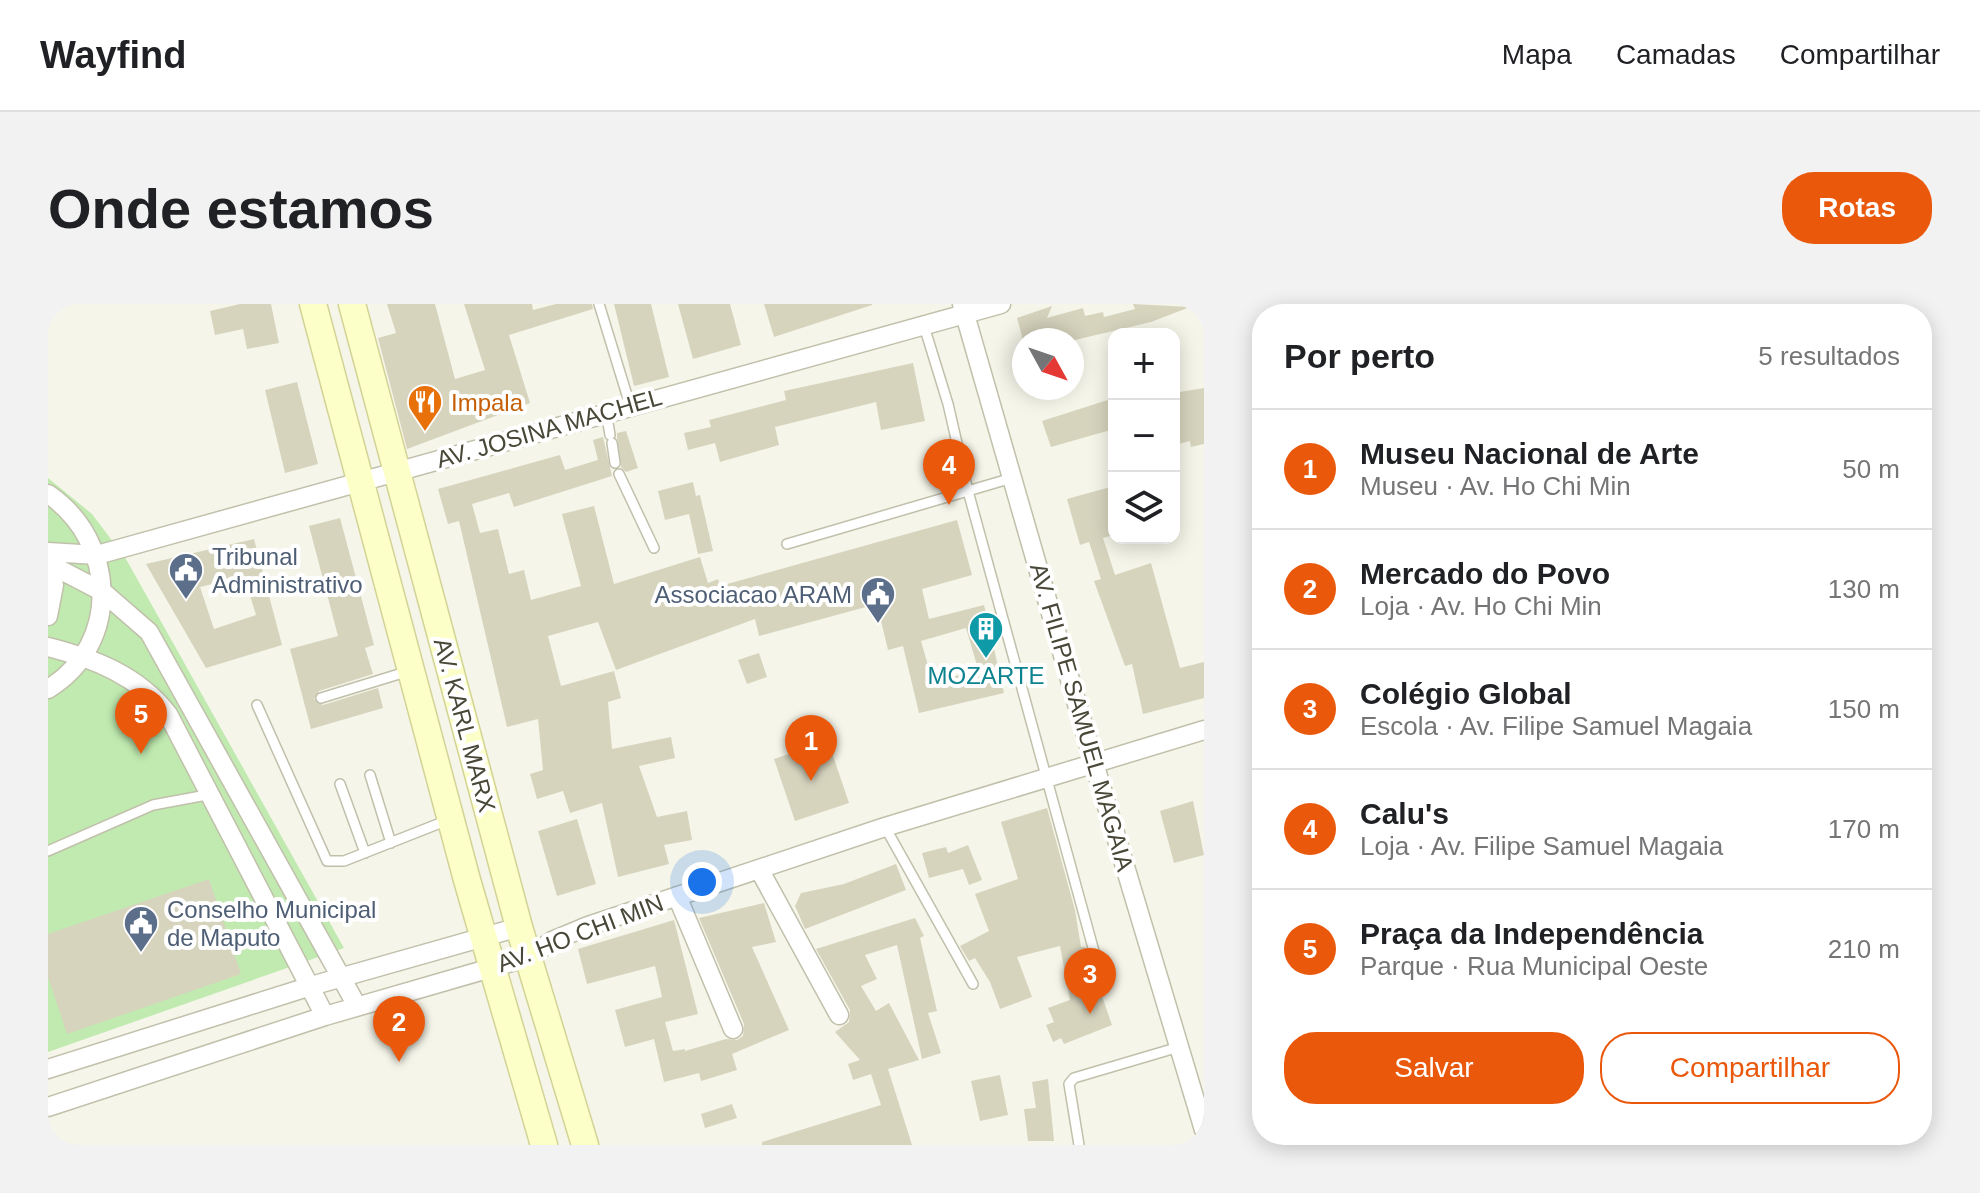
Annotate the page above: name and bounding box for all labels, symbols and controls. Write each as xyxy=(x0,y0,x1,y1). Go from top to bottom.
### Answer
text: Wayfind xyxy=(40,34,186,76)
text: Mapa xyxy=(1502,39,1572,70)
text: Camadas xyxy=(1616,39,1736,70)
text: Compartilhar xyxy=(1780,39,1940,70)
button: Rotas xyxy=(1782,172,1932,244)
text: Onde estamos xyxy=(48,177,434,240)
north arrow xyxy=(1012,328,1084,400)
map controls xyxy=(1108,328,1180,544)
button: + xyxy=(1108,328,1180,400)
text: Por perto xyxy=(1284,337,1435,375)
text: 5 resultados xyxy=(1758,341,1900,371)
restaurant icon: Impala xyxy=(406,383,444,433)
street label: AV. JOSINA MACHEL xyxy=(433,383,665,473)
place label: Impala xyxy=(451,389,524,416)
button: − xyxy=(1108,400,1180,472)
text: Museu Nacional de Arte xyxy=(1360,437,1699,470)
pin: 4 xyxy=(923,439,975,505)
text: 1 xyxy=(1303,454,1317,484)
text: 50 m xyxy=(1842,454,1900,484)
text: Museu · Av. Ho Chi Min xyxy=(1360,471,1631,501)
button: layers xyxy=(1108,472,1180,544)
place label: Tribunal Administrativo xyxy=(212,543,363,598)
public building icon: Tribunal Administrativo xyxy=(167,551,205,601)
text: Mercado do Povo xyxy=(1360,557,1610,590)
street label: AV. FILIPE SAMUEL MAGAIA xyxy=(1025,560,1139,874)
text: 2 xyxy=(1303,574,1317,604)
text: 130 m xyxy=(1828,574,1900,604)
public building icon: Associacao ARAM xyxy=(859,575,897,625)
place label: Associacao ARAM xyxy=(655,581,852,608)
text: Loja · Av. Ho Chi Min xyxy=(1360,591,1602,621)
building icon: MOZARTE xyxy=(967,610,1005,660)
street label: AV. KARL MARX xyxy=(429,635,501,815)
place label: MOZARTE xyxy=(928,662,1044,689)
text: Colégio Global xyxy=(1360,677,1572,710)
pin: 5 xyxy=(115,688,167,754)
text: 3 xyxy=(1303,694,1317,724)
text: 150 m xyxy=(1828,694,1900,724)
text: Escola · Av. Filipe Samuel Magaia xyxy=(1360,711,1752,741)
pin: 1 xyxy=(785,715,837,781)
text: Calu's xyxy=(1360,797,1449,830)
text: 4 xyxy=(1303,814,1317,844)
text: 170 m xyxy=(1828,814,1900,844)
text: Loja · Av. Filipe Samuel Magaia xyxy=(1360,831,1723,861)
your location xyxy=(682,862,722,902)
street label: AV. HO CHI MIN xyxy=(493,889,667,977)
place label: Conselho Municipal de Maputo xyxy=(167,896,376,951)
public building icon: Conselho Municipal de Maputo xyxy=(122,904,160,954)
text: Praça da Independência xyxy=(1360,917,1703,950)
text: 5 xyxy=(1303,934,1317,964)
text: 210 m xyxy=(1828,934,1900,964)
pin: 3 xyxy=(1064,948,1116,1014)
text: Parque · Rua Municipal Oeste xyxy=(1360,951,1708,981)
pin: 2 xyxy=(373,996,425,1062)
button: Salvar xyxy=(1284,1032,1584,1104)
button: Compartilhar xyxy=(1600,1032,1900,1104)

